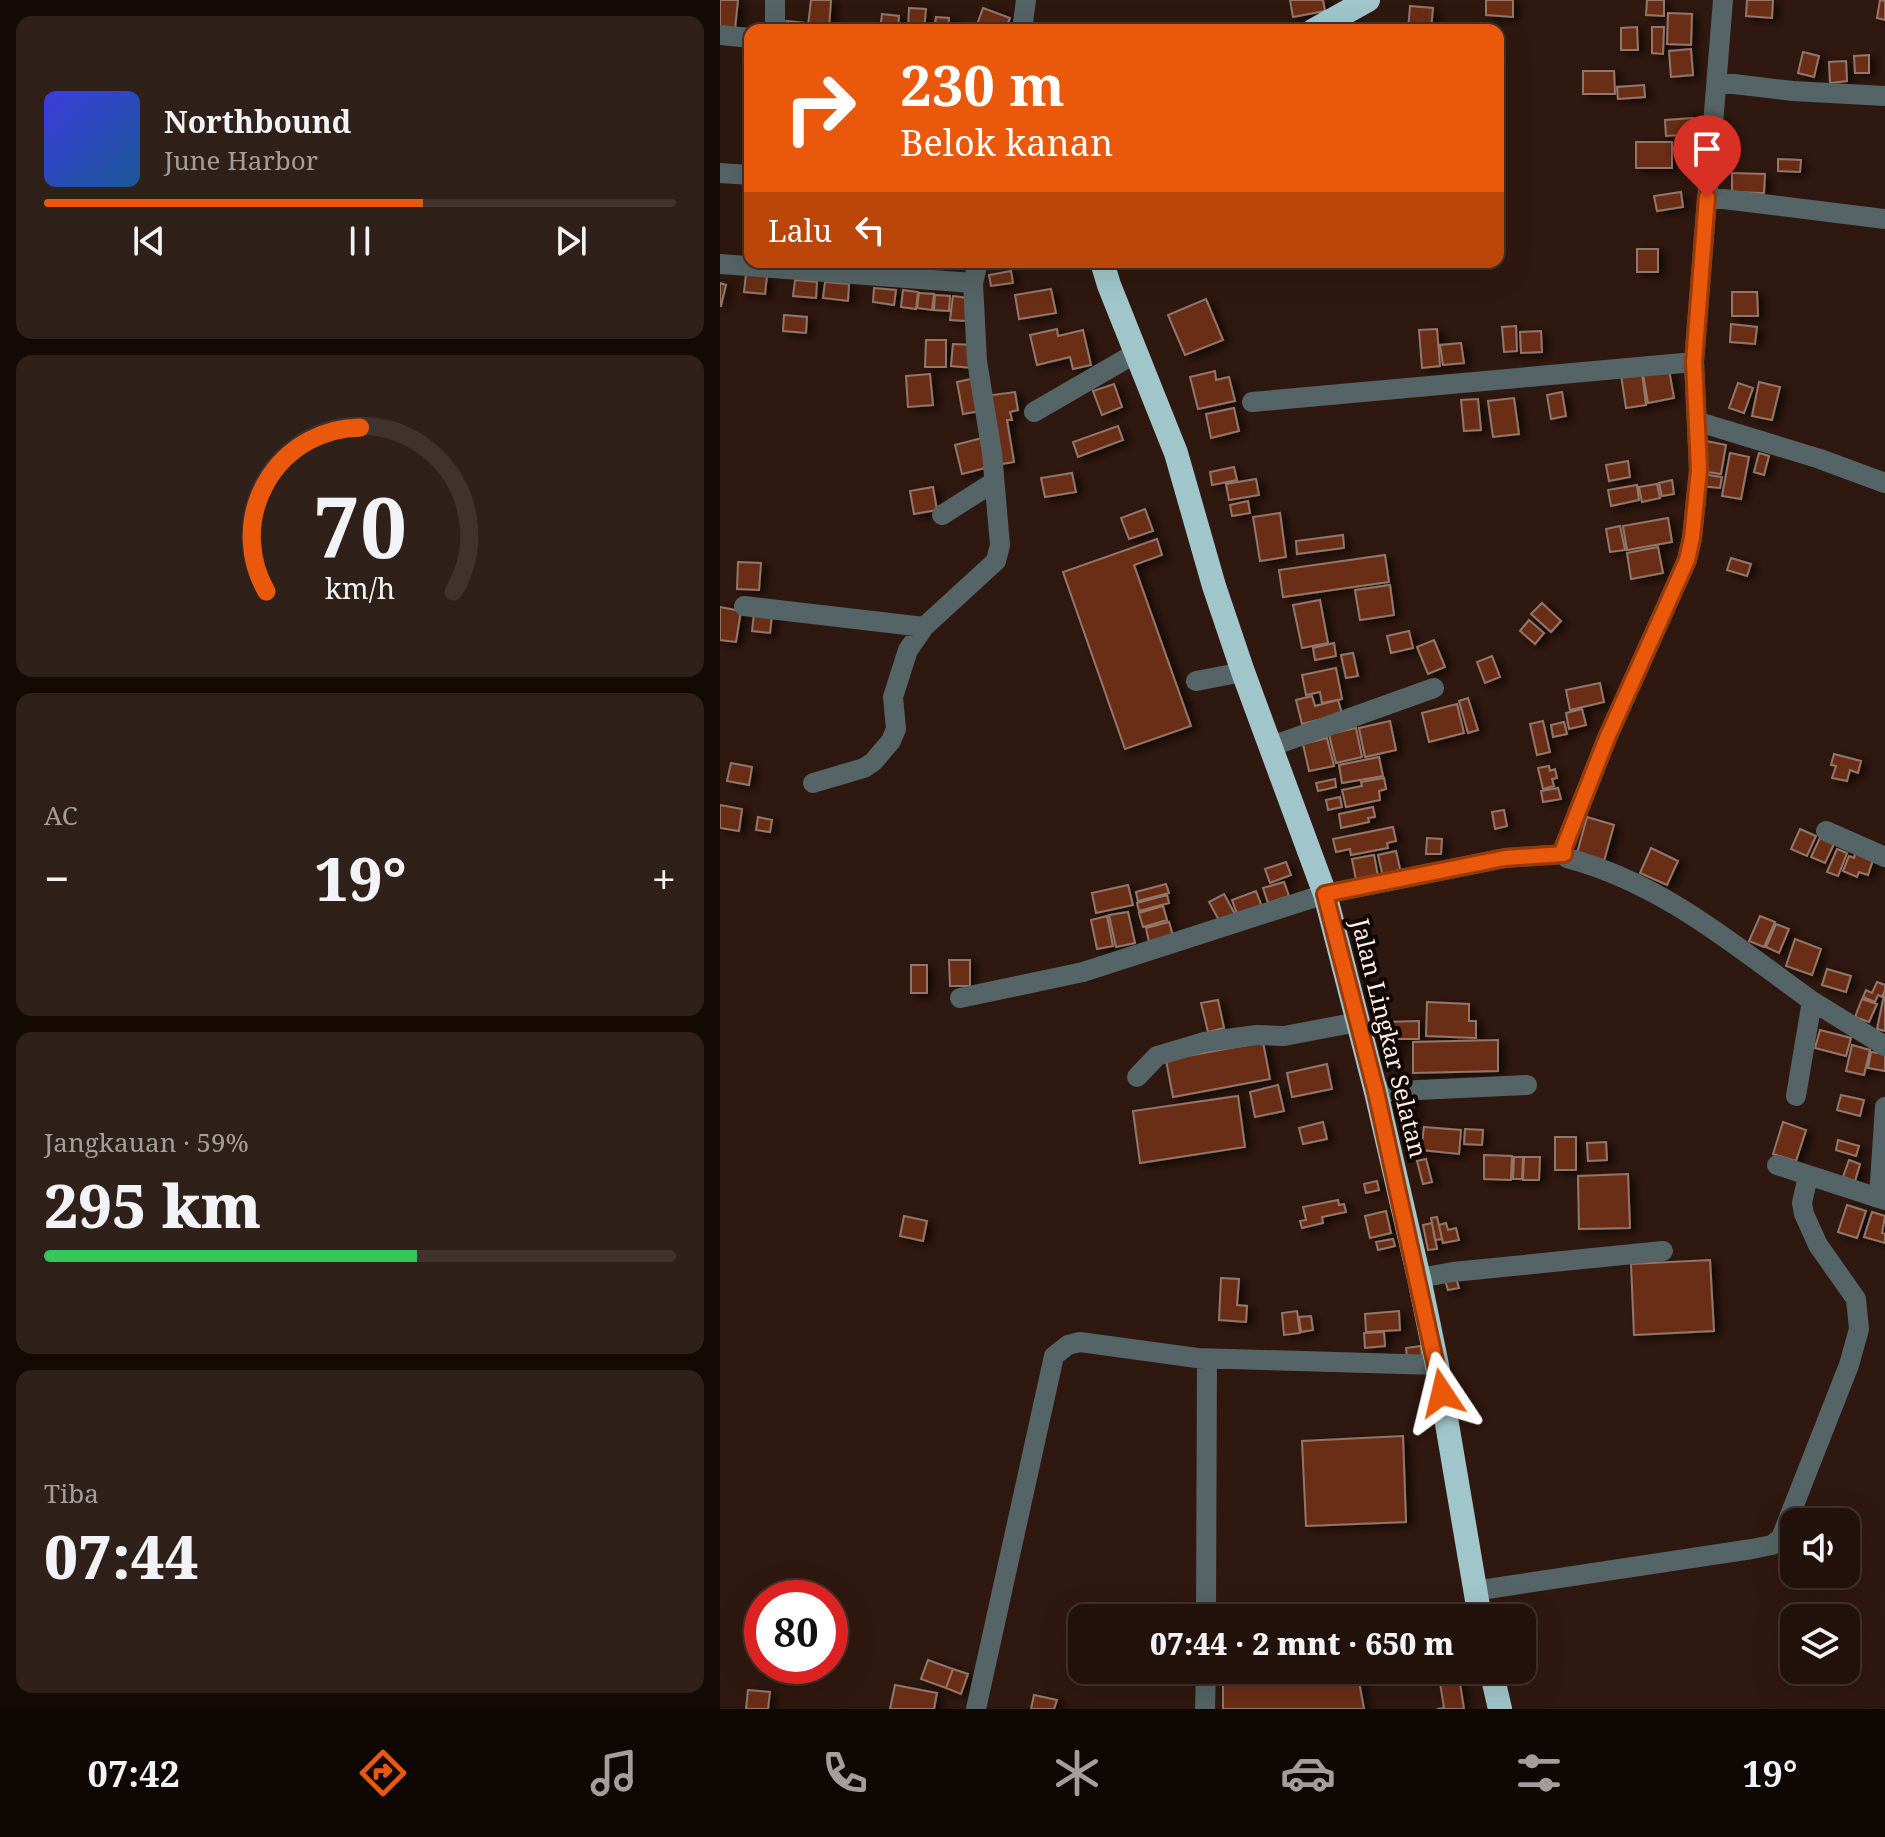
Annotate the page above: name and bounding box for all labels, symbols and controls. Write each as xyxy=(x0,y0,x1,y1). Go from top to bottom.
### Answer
text: 230 m xyxy=(900,46,1065,122)
icon: right xyxy=(768,56,872,160)
text: Northbound xyxy=(164,101,351,142)
pin xyxy=(1673,115,1741,197)
text: Belok kanan xyxy=(900,118,1113,167)
icon: arrive xyxy=(1685,127,1729,171)
text: June Harbor xyxy=(164,142,318,178)
icon: left xyxy=(848,208,892,252)
text: Lalu xyxy=(768,210,832,251)
icon: previous xyxy=(127,219,171,263)
icon: pause xyxy=(338,219,382,263)
icon: next xyxy=(549,219,593,263)
text: 70 xyxy=(313,468,407,581)
text: km/h xyxy=(325,568,395,607)
text: AC xyxy=(44,797,78,833)
text: 19° xyxy=(314,837,406,919)
text: − xyxy=(44,848,69,908)
text: + xyxy=(651,848,676,908)
street label: Jalan Lingkar Selatan xyxy=(1344,914,1436,1161)
text: Jangkauan · 59% xyxy=(44,1124,249,1160)
text: 295 km xyxy=(44,1164,261,1246)
position arrow xyxy=(1400,1351,1484,1435)
text: Tiba xyxy=(44,1475,99,1511)
map controls xyxy=(1780,1508,1860,1684)
button: sound xyxy=(1780,1508,1860,1588)
text: 07:44 xyxy=(44,1515,199,1597)
speed limit sign: 80 xyxy=(744,1580,848,1684)
button: layers xyxy=(1780,1604,1860,1684)
text: 07:44 · 2 mnt · 650 m xyxy=(1150,1623,1454,1664)
icon: directions xyxy=(355,1745,411,1801)
icon: music xyxy=(586,1745,642,1801)
icon: phone xyxy=(817,1745,873,1801)
icon: climate xyxy=(1049,1745,1105,1801)
icon: car xyxy=(1280,1745,1336,1801)
icon: filters xyxy=(1511,1745,1567,1801)
text: 07:42 xyxy=(88,1749,180,1798)
text: 19° xyxy=(1742,1749,1797,1798)

